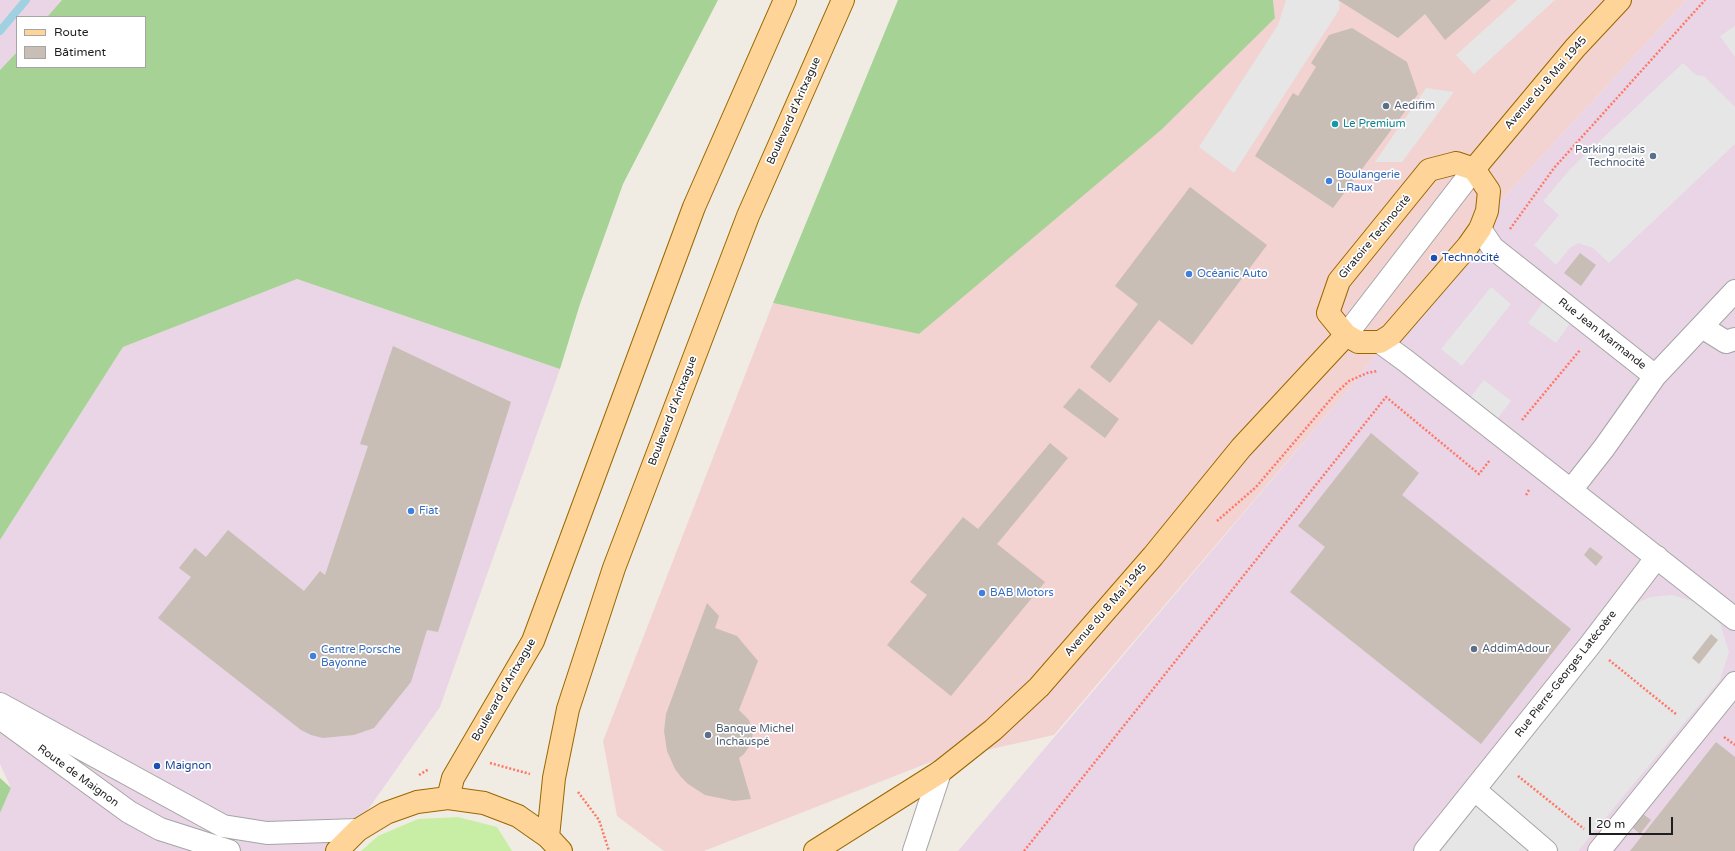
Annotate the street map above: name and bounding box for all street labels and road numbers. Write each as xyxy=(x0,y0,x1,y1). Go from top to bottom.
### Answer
street label: Avenue du 8 Mai 1945 xyxy=(1502,34,1590,132)
street label: Boulevard d'Aritxague xyxy=(764,55,824,167)
street label: Giratoire Technocité xyxy=(1336,192,1414,282)
street label: Rue Jean Marmande xyxy=(1555,296,1649,372)
street label: Boulevard d'Aritxague xyxy=(646,354,700,468)
street label: Avenue du 8 Mai 1945 xyxy=(1062,561,1150,659)
street label: Rue Pierre-Georges Latécoère xyxy=(1512,608,1620,740)
street label: Boulevard d'Aritxague xyxy=(469,636,539,744)
street label: Route de Maignon xyxy=(35,742,121,810)

